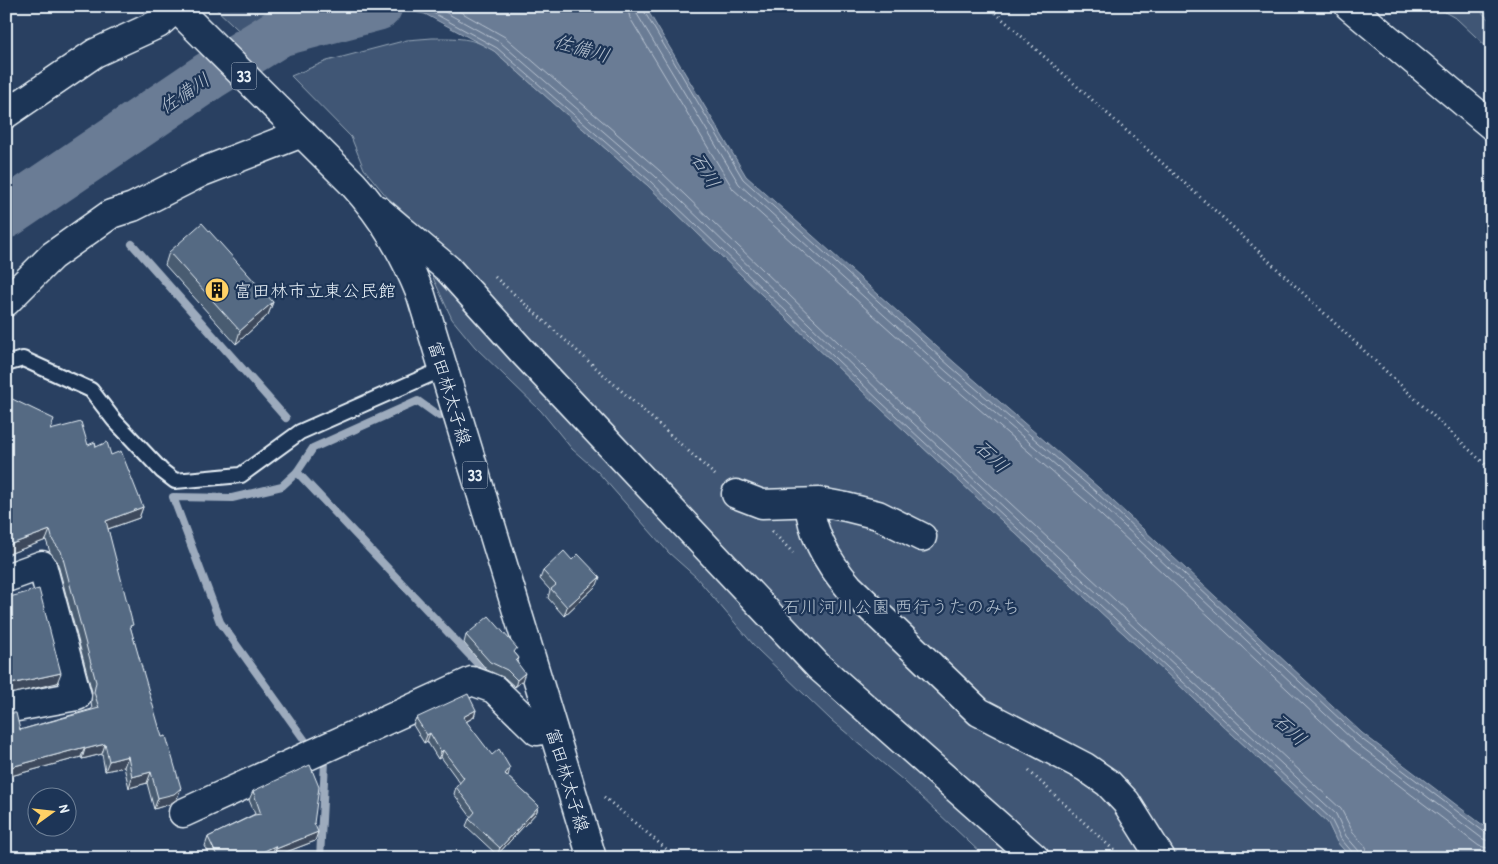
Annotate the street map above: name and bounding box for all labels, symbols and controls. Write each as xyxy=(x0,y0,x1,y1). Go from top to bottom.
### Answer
water label: 佐備川 xyxy=(551,28,613,68)
road number: 33 xyxy=(232,62,256,90)
water label: 佐備川 xyxy=(153,66,215,120)
water label: 石川 xyxy=(685,147,727,193)
building icon: 富田林市立東公民館 xyxy=(204,277,230,303)
place label: 富田林市立東公民館 xyxy=(234,278,396,303)
street label: 富田林太子線 xyxy=(422,338,478,448)
water label: 石川 xyxy=(969,433,1015,479)
road number: 33 xyxy=(462,462,488,488)
park label: 石川河川公園 西行うたのみち xyxy=(782,594,1020,619)
water label: 石川 xyxy=(1267,707,1313,751)
street label: 富田林太子線 xyxy=(540,725,596,835)
north arrow xyxy=(28,786,78,836)
text: N xyxy=(55,802,75,815)

